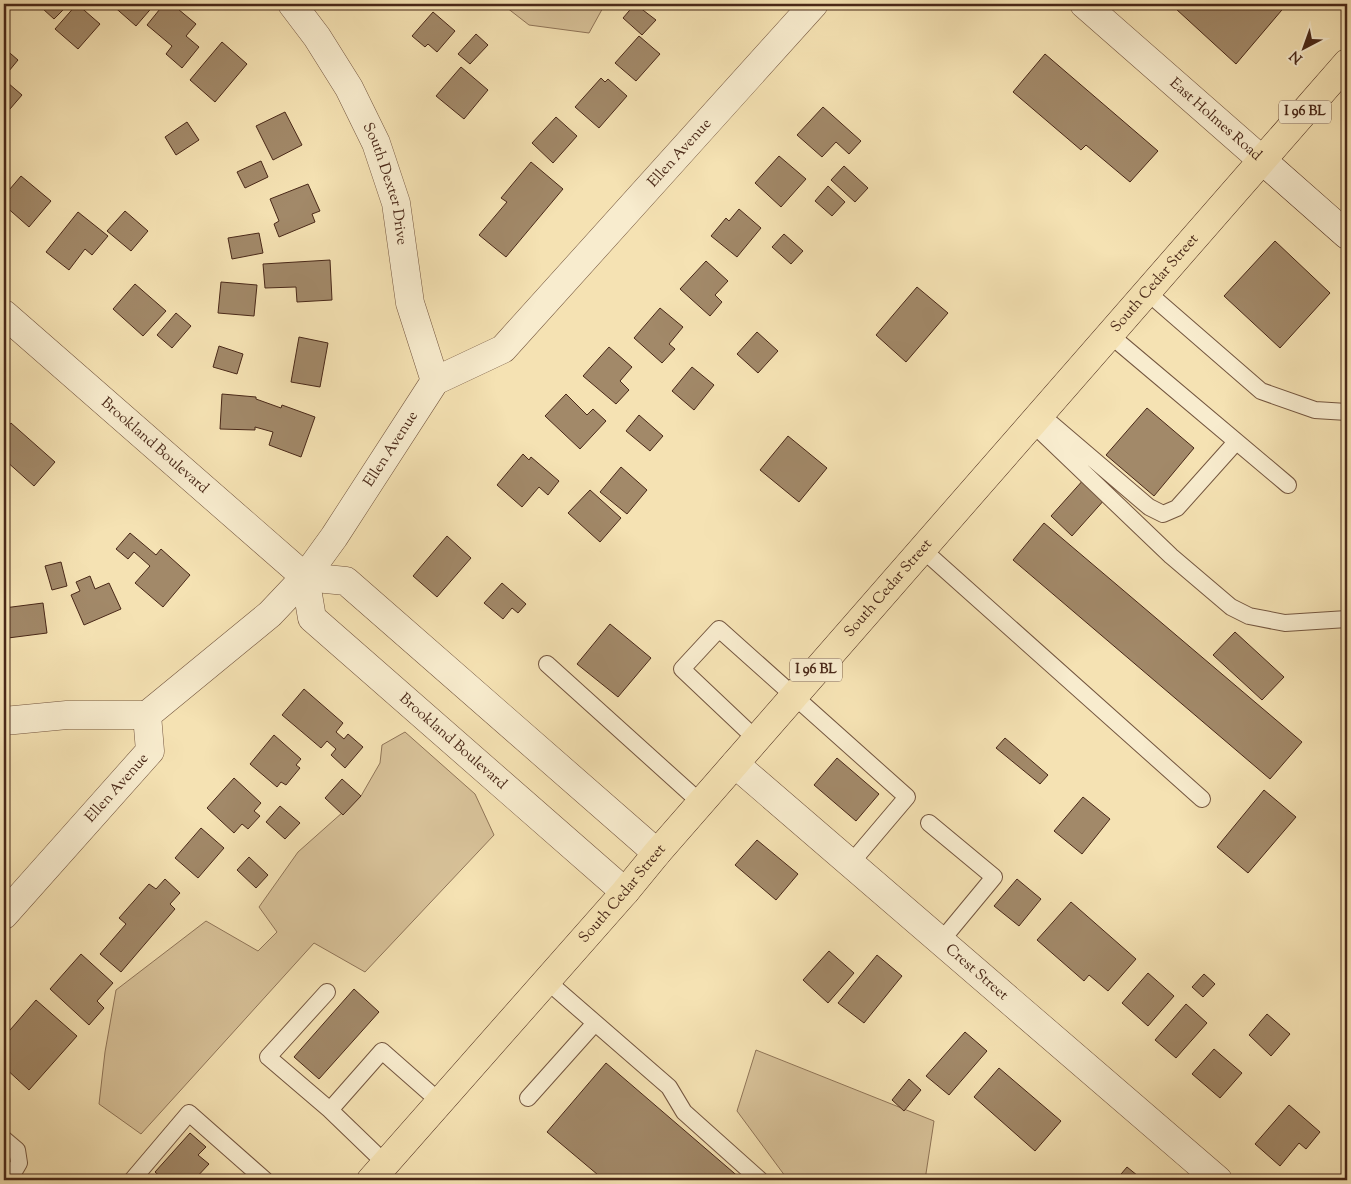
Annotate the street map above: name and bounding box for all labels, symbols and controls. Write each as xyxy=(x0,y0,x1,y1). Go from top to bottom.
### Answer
north arrow xyxy=(1278,22,1328,72)
text: N xyxy=(1286,45,1308,68)
street label: East Holmes Road xyxy=(1165,73,1267,166)
road number: I 96 BL xyxy=(1279,100,1331,124)
street label: Ellen Avenue xyxy=(643,114,716,192)
street label: South Dexter Drive xyxy=(357,119,412,246)
street label: South Cedar Street xyxy=(1106,229,1204,337)
street label: Brookland Boulevard xyxy=(96,393,213,499)
street label: Ellen Avenue xyxy=(359,407,423,491)
street label: South Cedar Street xyxy=(839,534,937,642)
road number: I 96 BL xyxy=(790,658,842,682)
street label: Brookland Boulevard xyxy=(395,688,512,795)
street label: Ellen Avenue xyxy=(80,749,154,827)
street label: South Cedar Street xyxy=(574,839,671,948)
street label: Crest Street xyxy=(940,939,1013,1005)

